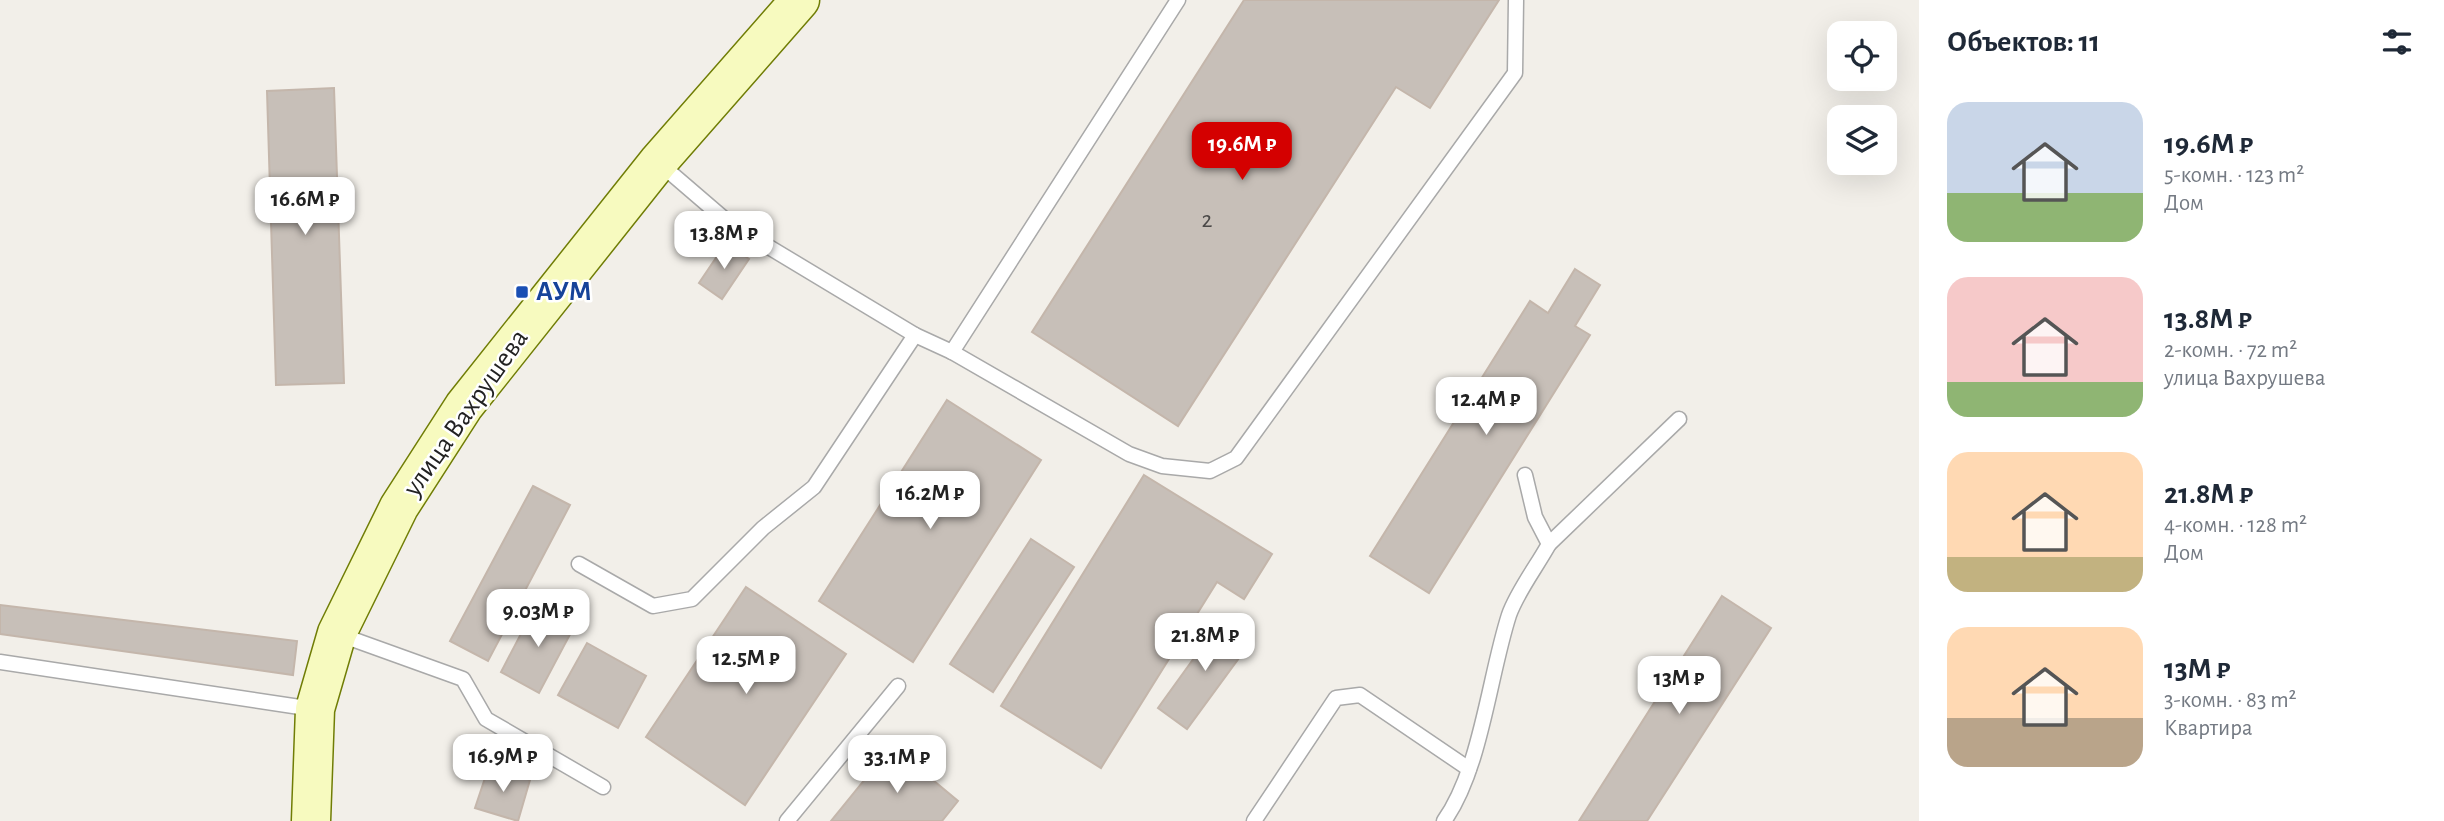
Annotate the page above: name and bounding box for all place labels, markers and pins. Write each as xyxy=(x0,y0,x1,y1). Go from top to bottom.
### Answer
pin: 19.6M ₽ xyxy=(1177,122,1307,182)
pin: 16.6M ₽ xyxy=(240,177,370,237)
pin: 13.8M ₽ xyxy=(659,212,789,271)
place label: АУМ xyxy=(536,278,592,306)
marker: АУМ xyxy=(514,284,530,300)
pin: 12.4M ₽ xyxy=(1421,378,1551,437)
pin: 16.2M ₽ xyxy=(865,472,995,531)
pin: 9.03M ₽ xyxy=(473,590,603,649)
pin: 21.8M ₽ xyxy=(1140,614,1270,673)
pin: 12.5M ₽ xyxy=(681,636,811,696)
pin: 13M ₽ xyxy=(1630,656,1728,716)
pin: 16.9M ₽ xyxy=(438,734,568,794)
pin: 33.1M ₽ xyxy=(832,736,962,795)

